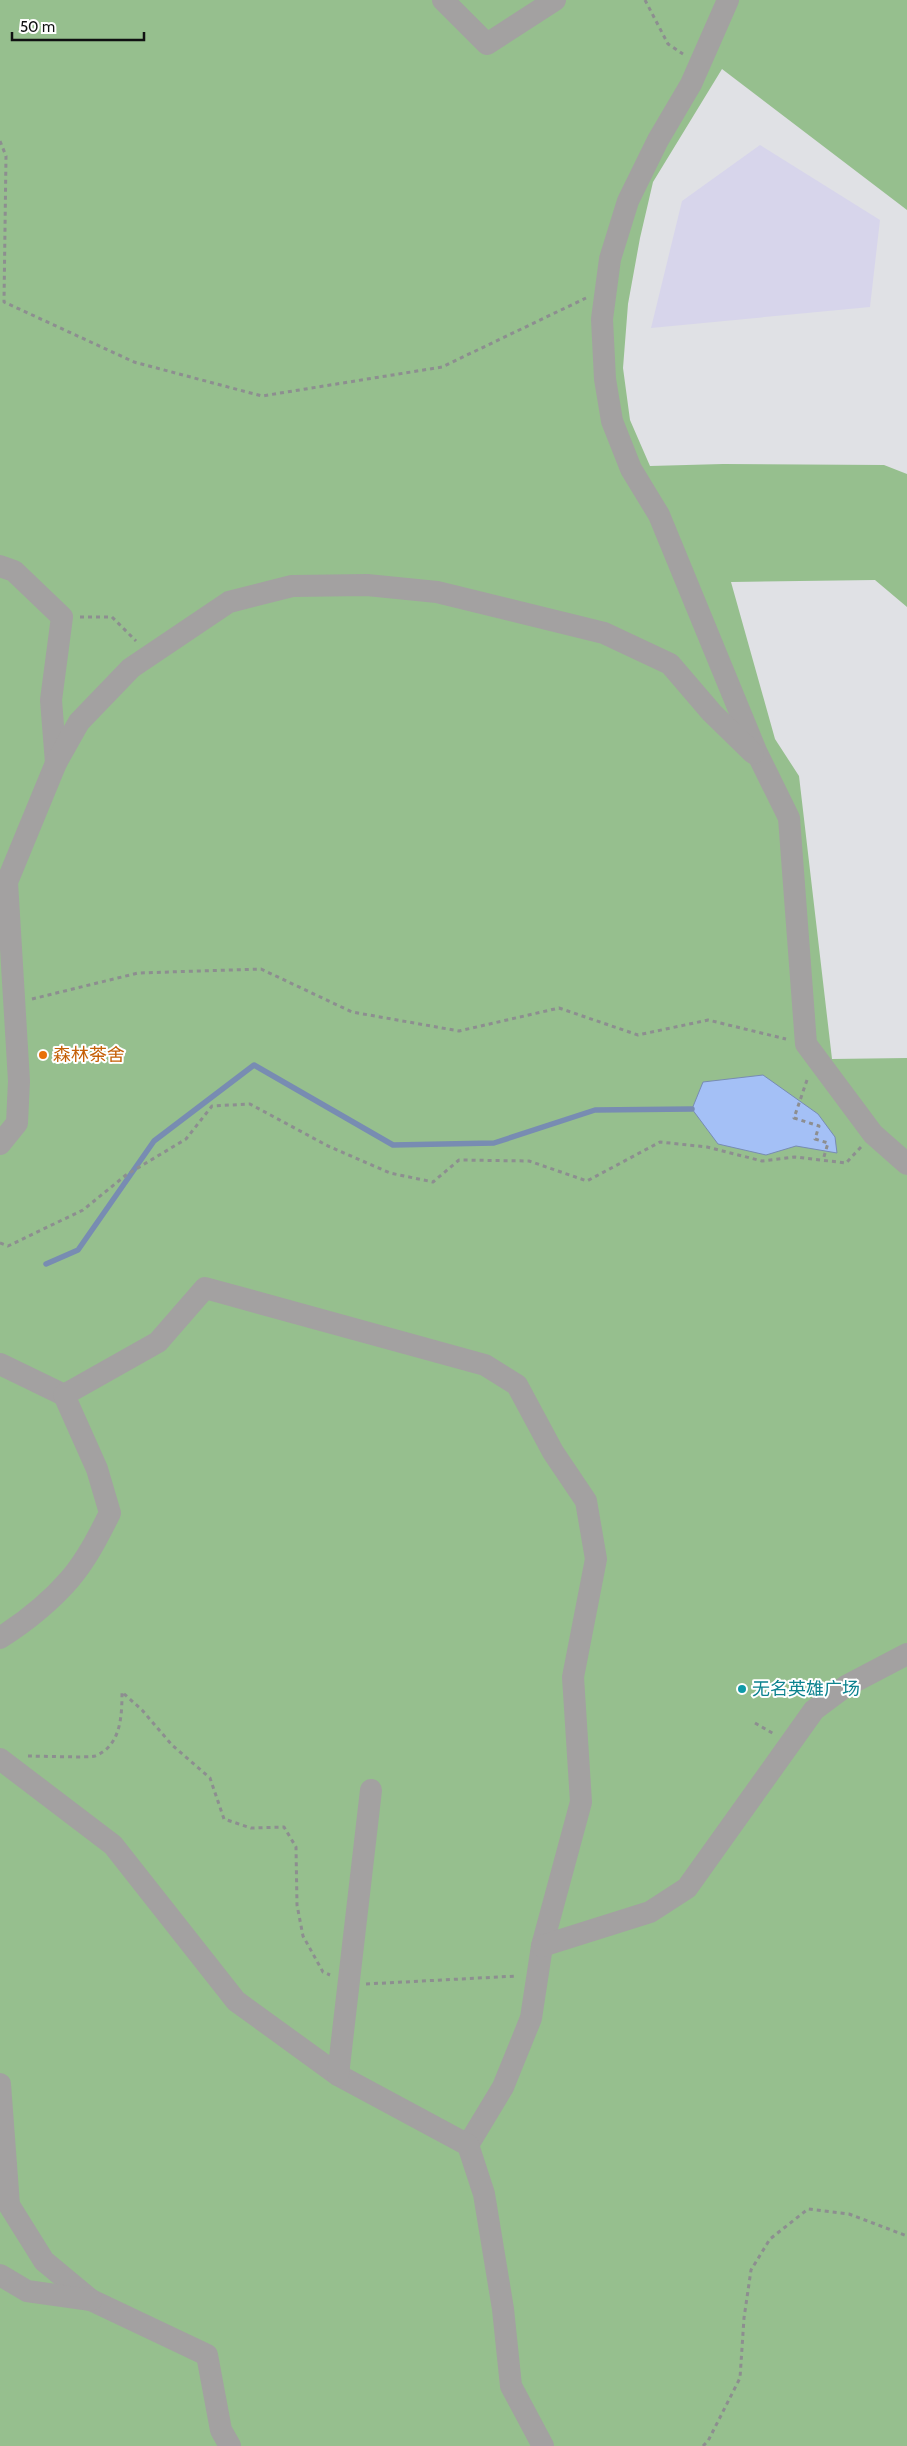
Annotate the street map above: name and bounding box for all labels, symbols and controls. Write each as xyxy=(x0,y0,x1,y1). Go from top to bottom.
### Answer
scale bar xyxy=(12,10,145,42)
text: 50 m xyxy=(20,18,55,36)
place label: 森林茶舍 xyxy=(53,1044,125,1066)
marker: 森林茶舍 xyxy=(37,1049,49,1061)
place label: 无名英雄广场 xyxy=(752,1678,860,1700)
marker: 无名英雄广场 xyxy=(736,1683,748,1695)

